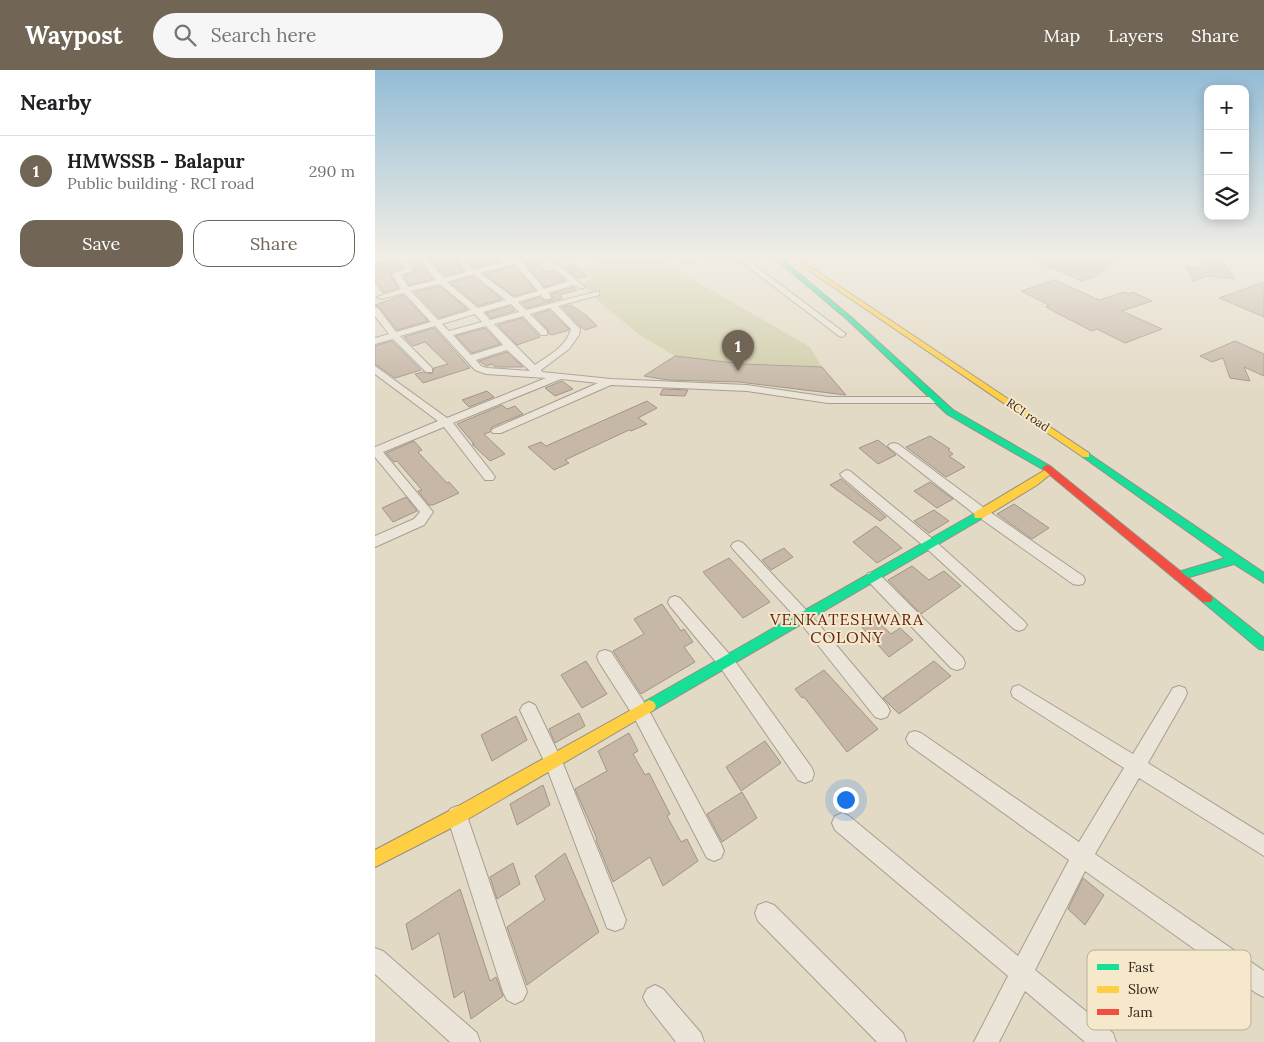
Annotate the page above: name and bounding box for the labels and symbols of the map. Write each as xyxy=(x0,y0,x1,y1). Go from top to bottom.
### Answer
pin: 1 xyxy=(722,330,754,371)
street label: RCI road xyxy=(1004,395,1053,434)
district label: VENKATESHWARA COLONY xyxy=(769,609,924,647)
your location xyxy=(833,787,859,813)
legend xyxy=(1087,950,1251,1030)
text: Fast xyxy=(1128,958,1155,976)
text: Slow xyxy=(1128,980,1160,998)
text: Jam xyxy=(1127,1003,1153,1021)

